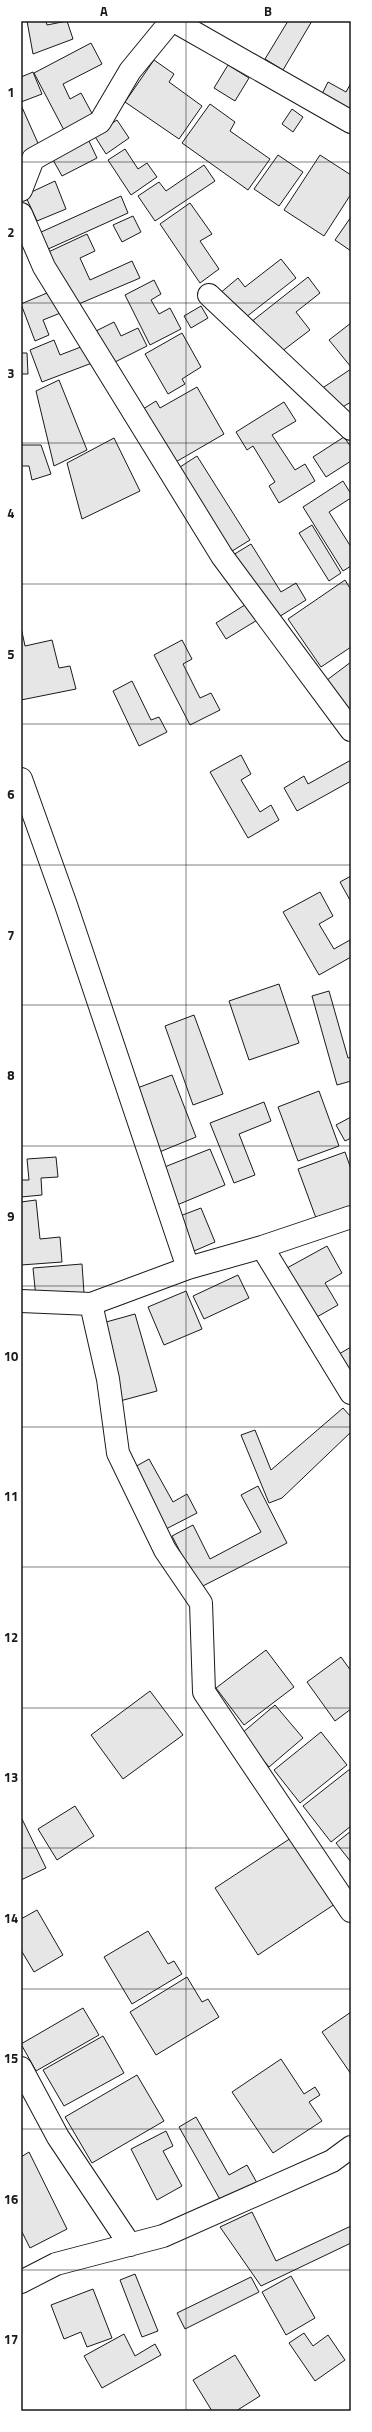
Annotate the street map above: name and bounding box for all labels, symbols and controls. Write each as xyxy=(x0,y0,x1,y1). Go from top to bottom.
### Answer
text: A xyxy=(100,1,108,21)
text: B xyxy=(264,1,272,21)
text: 1 xyxy=(7,82,15,102)
text: 2 xyxy=(7,222,15,242)
text: 3 xyxy=(7,363,15,383)
text: 4 xyxy=(7,503,15,523)
text: 5 xyxy=(7,644,15,664)
text: 6 xyxy=(7,784,15,804)
text: 7 xyxy=(7,925,15,945)
text: 8 xyxy=(7,1065,15,1085)
text: 9 xyxy=(7,1206,15,1226)
text: 10 xyxy=(4,1346,18,1366)
text: 11 xyxy=(4,1486,18,1506)
text: 12 xyxy=(4,1627,18,1647)
text: 13 xyxy=(4,1767,18,1787)
text: 14 xyxy=(4,1908,18,1928)
text: 15 xyxy=(4,2048,18,2068)
text: 16 xyxy=(4,2189,18,2209)
text: 17 xyxy=(4,2329,18,2349)

